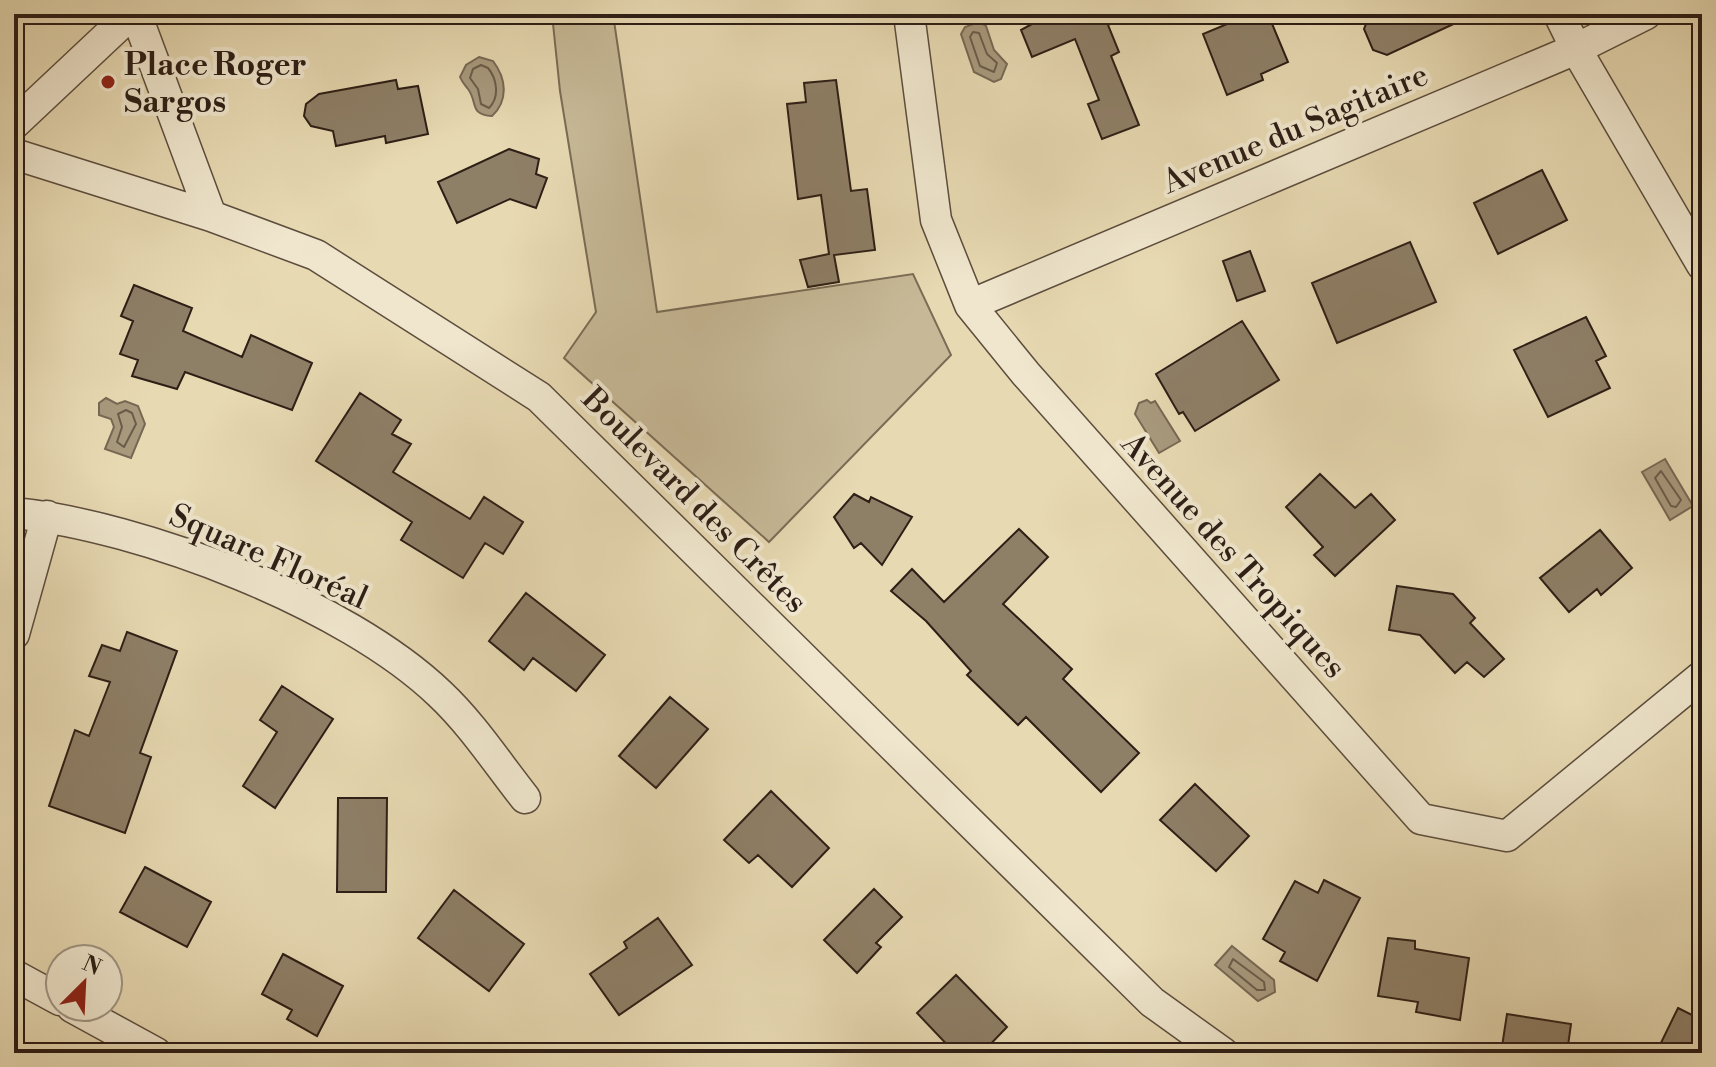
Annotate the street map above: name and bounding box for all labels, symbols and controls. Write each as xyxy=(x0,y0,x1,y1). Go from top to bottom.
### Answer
place label: Place Roger Sargos xyxy=(124,45,307,122)
street label: Avenue du Sagitaire xyxy=(1156,55,1434,203)
marker: Place Roger Sargos xyxy=(99,73,117,91)
street label: Boulevard des Crêtes xyxy=(573,379,815,622)
street label: Avenue des Tropiques xyxy=(1112,424,1354,687)
street label: Square Floréal xyxy=(163,495,374,619)
north arrow xyxy=(44,943,124,1023)
text: N xyxy=(78,950,106,982)

